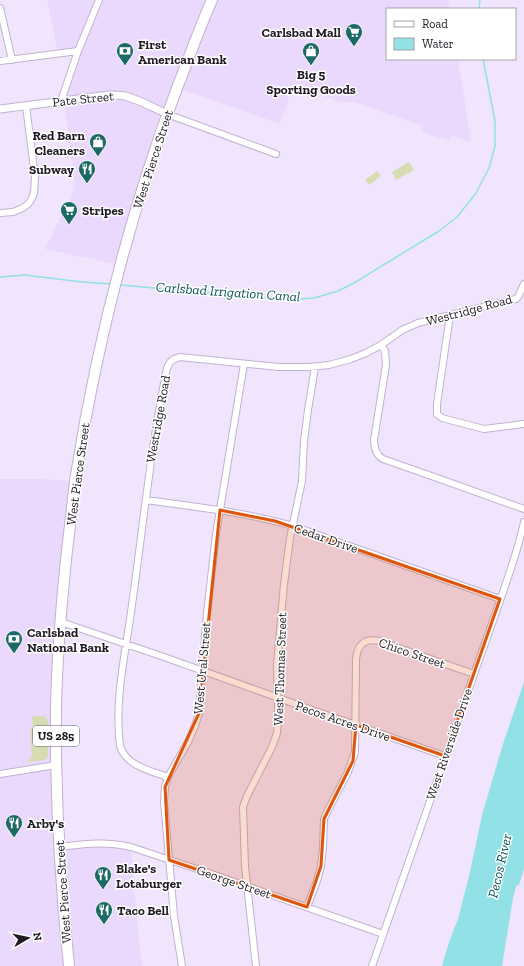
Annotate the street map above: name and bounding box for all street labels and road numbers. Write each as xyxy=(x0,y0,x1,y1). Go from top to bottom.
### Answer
street label: Pate Street xyxy=(51,88,115,110)
street label: West Pierce Street xyxy=(130,107,176,210)
street label: Westridge Road xyxy=(424,291,514,329)
street label: Westridge Road xyxy=(143,374,173,464)
street label: West Pierce Street xyxy=(63,422,93,526)
street label: Cedar Drive xyxy=(292,520,360,556)
street label: West Thomas Street xyxy=(271,612,289,726)
street label: West Ural Street xyxy=(190,621,214,715)
street label: Chico Street xyxy=(377,635,447,671)
street label: West Riverside Drive xyxy=(423,686,475,802)
street label: Pecos Acres Drive xyxy=(294,698,392,744)
road number: US 285 xyxy=(33,726,79,746)
street label: West Pierce Street xyxy=(52,840,74,944)
street label: George Street xyxy=(195,862,273,902)

